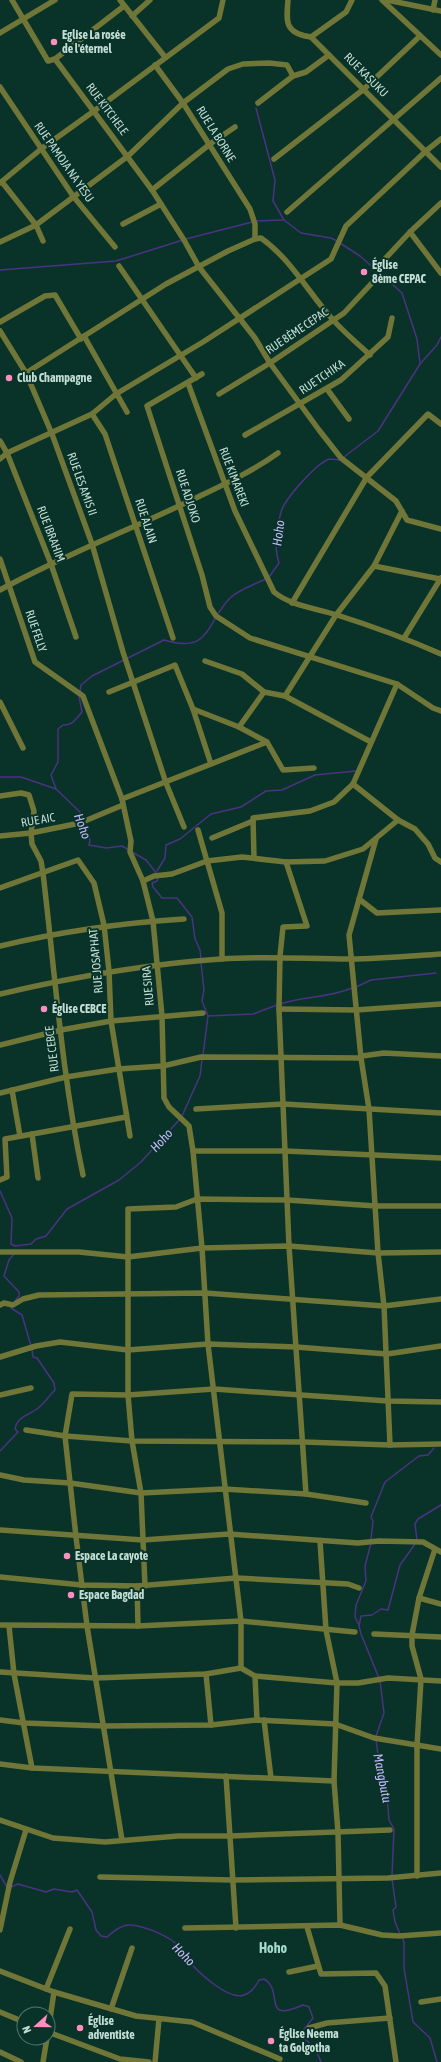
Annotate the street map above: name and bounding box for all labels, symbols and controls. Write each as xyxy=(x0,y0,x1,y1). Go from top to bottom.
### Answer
place label: Eglise La rosée de l'éternel xyxy=(62,28,126,56)
marker: Eglise La rosée de l'éternel xyxy=(49,37,59,47)
street label: RUE KASUKU xyxy=(341,50,391,100)
street label: RUE KITCHELE xyxy=(83,80,131,138)
street label: RUE LA BORNE xyxy=(193,104,239,164)
street label: RUE PAMOJA NA YESU xyxy=(31,119,97,205)
place label: Église 8ème CEPAC xyxy=(372,257,427,286)
marker: Église 8ème CEPAC xyxy=(359,267,369,277)
street label: RUE 8ÈME CEPAC xyxy=(263,305,331,357)
street label: RUE TCHIKA xyxy=(297,357,348,397)
place label: Club Champagne xyxy=(17,371,92,385)
marker: Club Champagne xyxy=(4,373,14,383)
street label: RUE KIMAREKI xyxy=(216,445,252,509)
street label: RUE LES AMIS II xyxy=(64,451,100,517)
street label: RUE ADJOKO xyxy=(173,467,203,525)
street label: RUE ALAIN xyxy=(132,497,160,545)
street label: RUE IBRAHIM xyxy=(34,504,68,564)
water label: Hoho xyxy=(269,519,288,547)
street label: RUE FELLY xyxy=(22,608,50,654)
street label: RUE AIC xyxy=(20,810,57,830)
water label: Hoho xyxy=(71,811,94,841)
street label: RUE JOSAPHAT xyxy=(86,927,106,994)
street label: RUE SIRA xyxy=(139,965,157,1006)
place label: Église CEBCE xyxy=(52,1001,106,1016)
marker: Église CEBCE xyxy=(39,1004,49,1014)
street label: RUE CEBCE xyxy=(42,1025,62,1073)
water label: Hoho xyxy=(147,1126,176,1155)
place label: Espace La cayote xyxy=(75,1549,149,1563)
marker: Espace La cayote xyxy=(62,1551,72,1561)
place label: Espace Bagdad xyxy=(79,1588,145,1602)
marker: Espace Bagdad xyxy=(66,1590,76,1600)
water label: Mangbutu xyxy=(370,1752,395,1804)
water label: Hoho xyxy=(169,1940,198,1969)
district label: Hoho xyxy=(259,1940,287,1956)
north arrow xyxy=(16,2006,56,2046)
place label: Église adventiste xyxy=(88,2013,135,2042)
marker: Église adventiste xyxy=(75,2023,85,2033)
text: N xyxy=(20,2024,33,2035)
place label: Église Neema ta Golgotha xyxy=(278,2026,339,2055)
marker: Église Neema ta Golgotha xyxy=(266,2036,276,2046)

